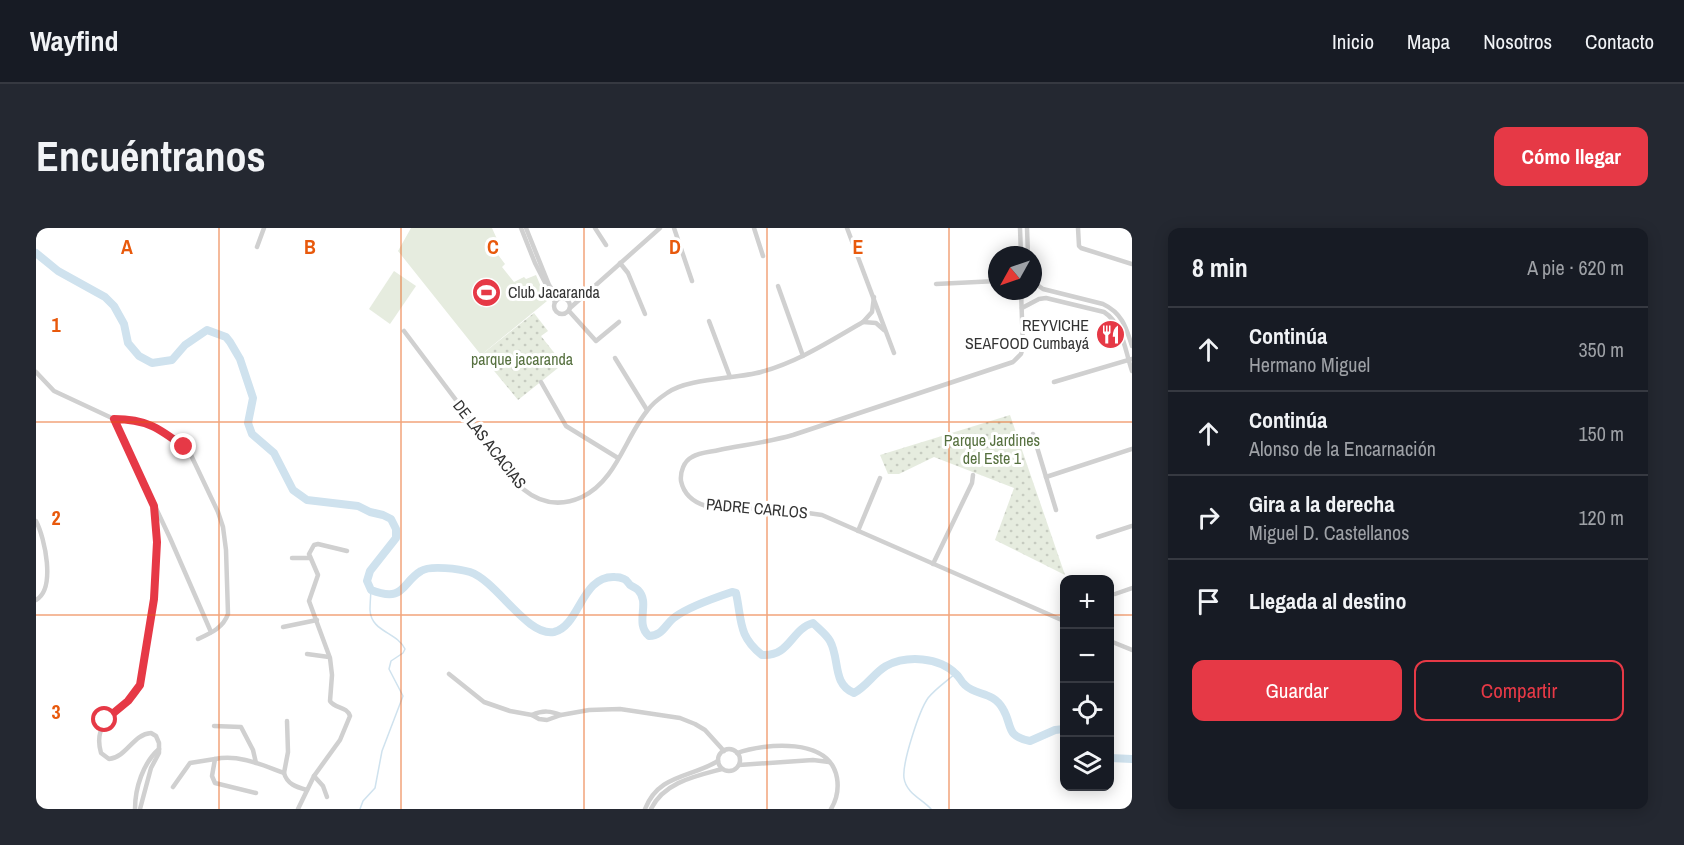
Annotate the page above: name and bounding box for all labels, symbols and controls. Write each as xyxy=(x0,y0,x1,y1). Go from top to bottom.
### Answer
text: Wayfind xyxy=(30,22,118,60)
text: Inicio xyxy=(1332,27,1374,56)
text: Mapa xyxy=(1407,27,1450,56)
text: Nosotros xyxy=(1483,27,1552,56)
text: Contacto xyxy=(1585,27,1654,56)
button: Cómo llegar xyxy=(1494,127,1648,186)
text: Encuéntranos xyxy=(36,128,266,184)
text: A xyxy=(121,233,133,260)
text: B xyxy=(304,233,316,260)
text: C xyxy=(487,233,499,260)
text: D xyxy=(669,233,681,260)
text: E xyxy=(853,233,864,260)
north arrow xyxy=(988,246,1042,300)
text: 8 min xyxy=(1192,250,1248,285)
text: A pie · 620 m xyxy=(1527,254,1624,281)
sports icon: Club Jacaranda xyxy=(471,276,503,308)
place label: Club Jacaranda xyxy=(508,281,601,303)
text: 1 xyxy=(51,311,61,338)
place label: REYVICHE SEAFOOD Cumbayá xyxy=(965,314,1090,354)
restaurant icon: REYVICHE SEAFOOD Cumbayá xyxy=(1094,318,1126,350)
text: Continúa xyxy=(1249,321,1327,351)
icon: ahead xyxy=(1192,333,1225,366)
text: 350 m xyxy=(1578,336,1624,363)
park label: parque jacaranda xyxy=(471,348,574,370)
text: Hermano Miguel xyxy=(1249,351,1370,378)
street label: DE LAS ACACIAS xyxy=(448,395,532,493)
text: Continúa xyxy=(1249,405,1327,435)
icon: ahead xyxy=(1192,417,1225,450)
text: 150 m xyxy=(1578,420,1624,447)
park label: Parque Jardines del Este 1 xyxy=(944,429,1040,469)
route end xyxy=(170,433,196,459)
text: Alonso de la Encarnación xyxy=(1249,435,1436,462)
text: Gira a la derecha xyxy=(1249,489,1394,519)
street label: PADRE CARLOS xyxy=(705,493,809,523)
icon: right xyxy=(1192,501,1225,534)
text: 2 xyxy=(51,504,61,531)
text: 120 m xyxy=(1578,504,1624,531)
text: Miguel D. Castellanos xyxy=(1249,519,1409,546)
map controls xyxy=(1060,575,1114,791)
button: + xyxy=(1060,575,1114,629)
icon: arrive xyxy=(1192,585,1225,618)
text: Llegada al destino xyxy=(1249,586,1406,616)
button: − xyxy=(1060,629,1114,683)
button: Guardar xyxy=(1192,660,1402,721)
button: Compartir xyxy=(1414,660,1624,721)
button: locate xyxy=(1060,683,1114,737)
text: 3 xyxy=(51,698,61,725)
route start xyxy=(91,706,117,732)
button: layers xyxy=(1060,737,1114,791)

